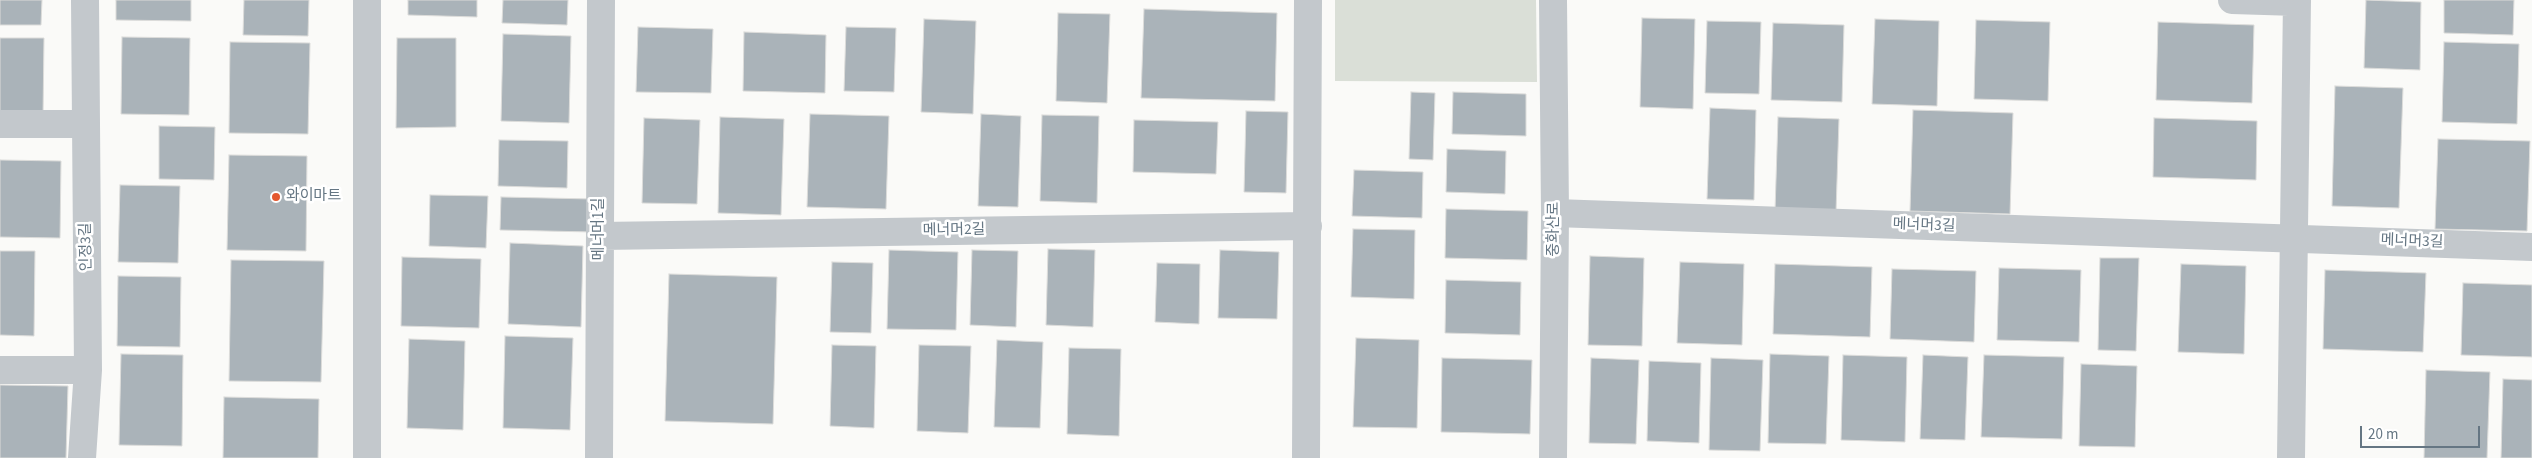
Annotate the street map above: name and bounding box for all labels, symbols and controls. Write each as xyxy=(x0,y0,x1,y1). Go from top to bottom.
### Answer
place label: 와이마트 xyxy=(286,188,341,206)
marker: 와이마트 xyxy=(270,191,282,203)
street label: 메너머1길 xyxy=(591,198,609,260)
street label: 중화산로 xyxy=(1546,201,1564,257)
street label: 메너머3길 xyxy=(1892,216,1956,236)
street label: 메너머2길 xyxy=(923,221,985,241)
street label: 인정3길 xyxy=(78,222,96,272)
street label: 메너머3길 xyxy=(2380,232,2444,252)
scale bar xyxy=(2362,416,2482,448)
text: 20 m xyxy=(2368,424,2398,445)

